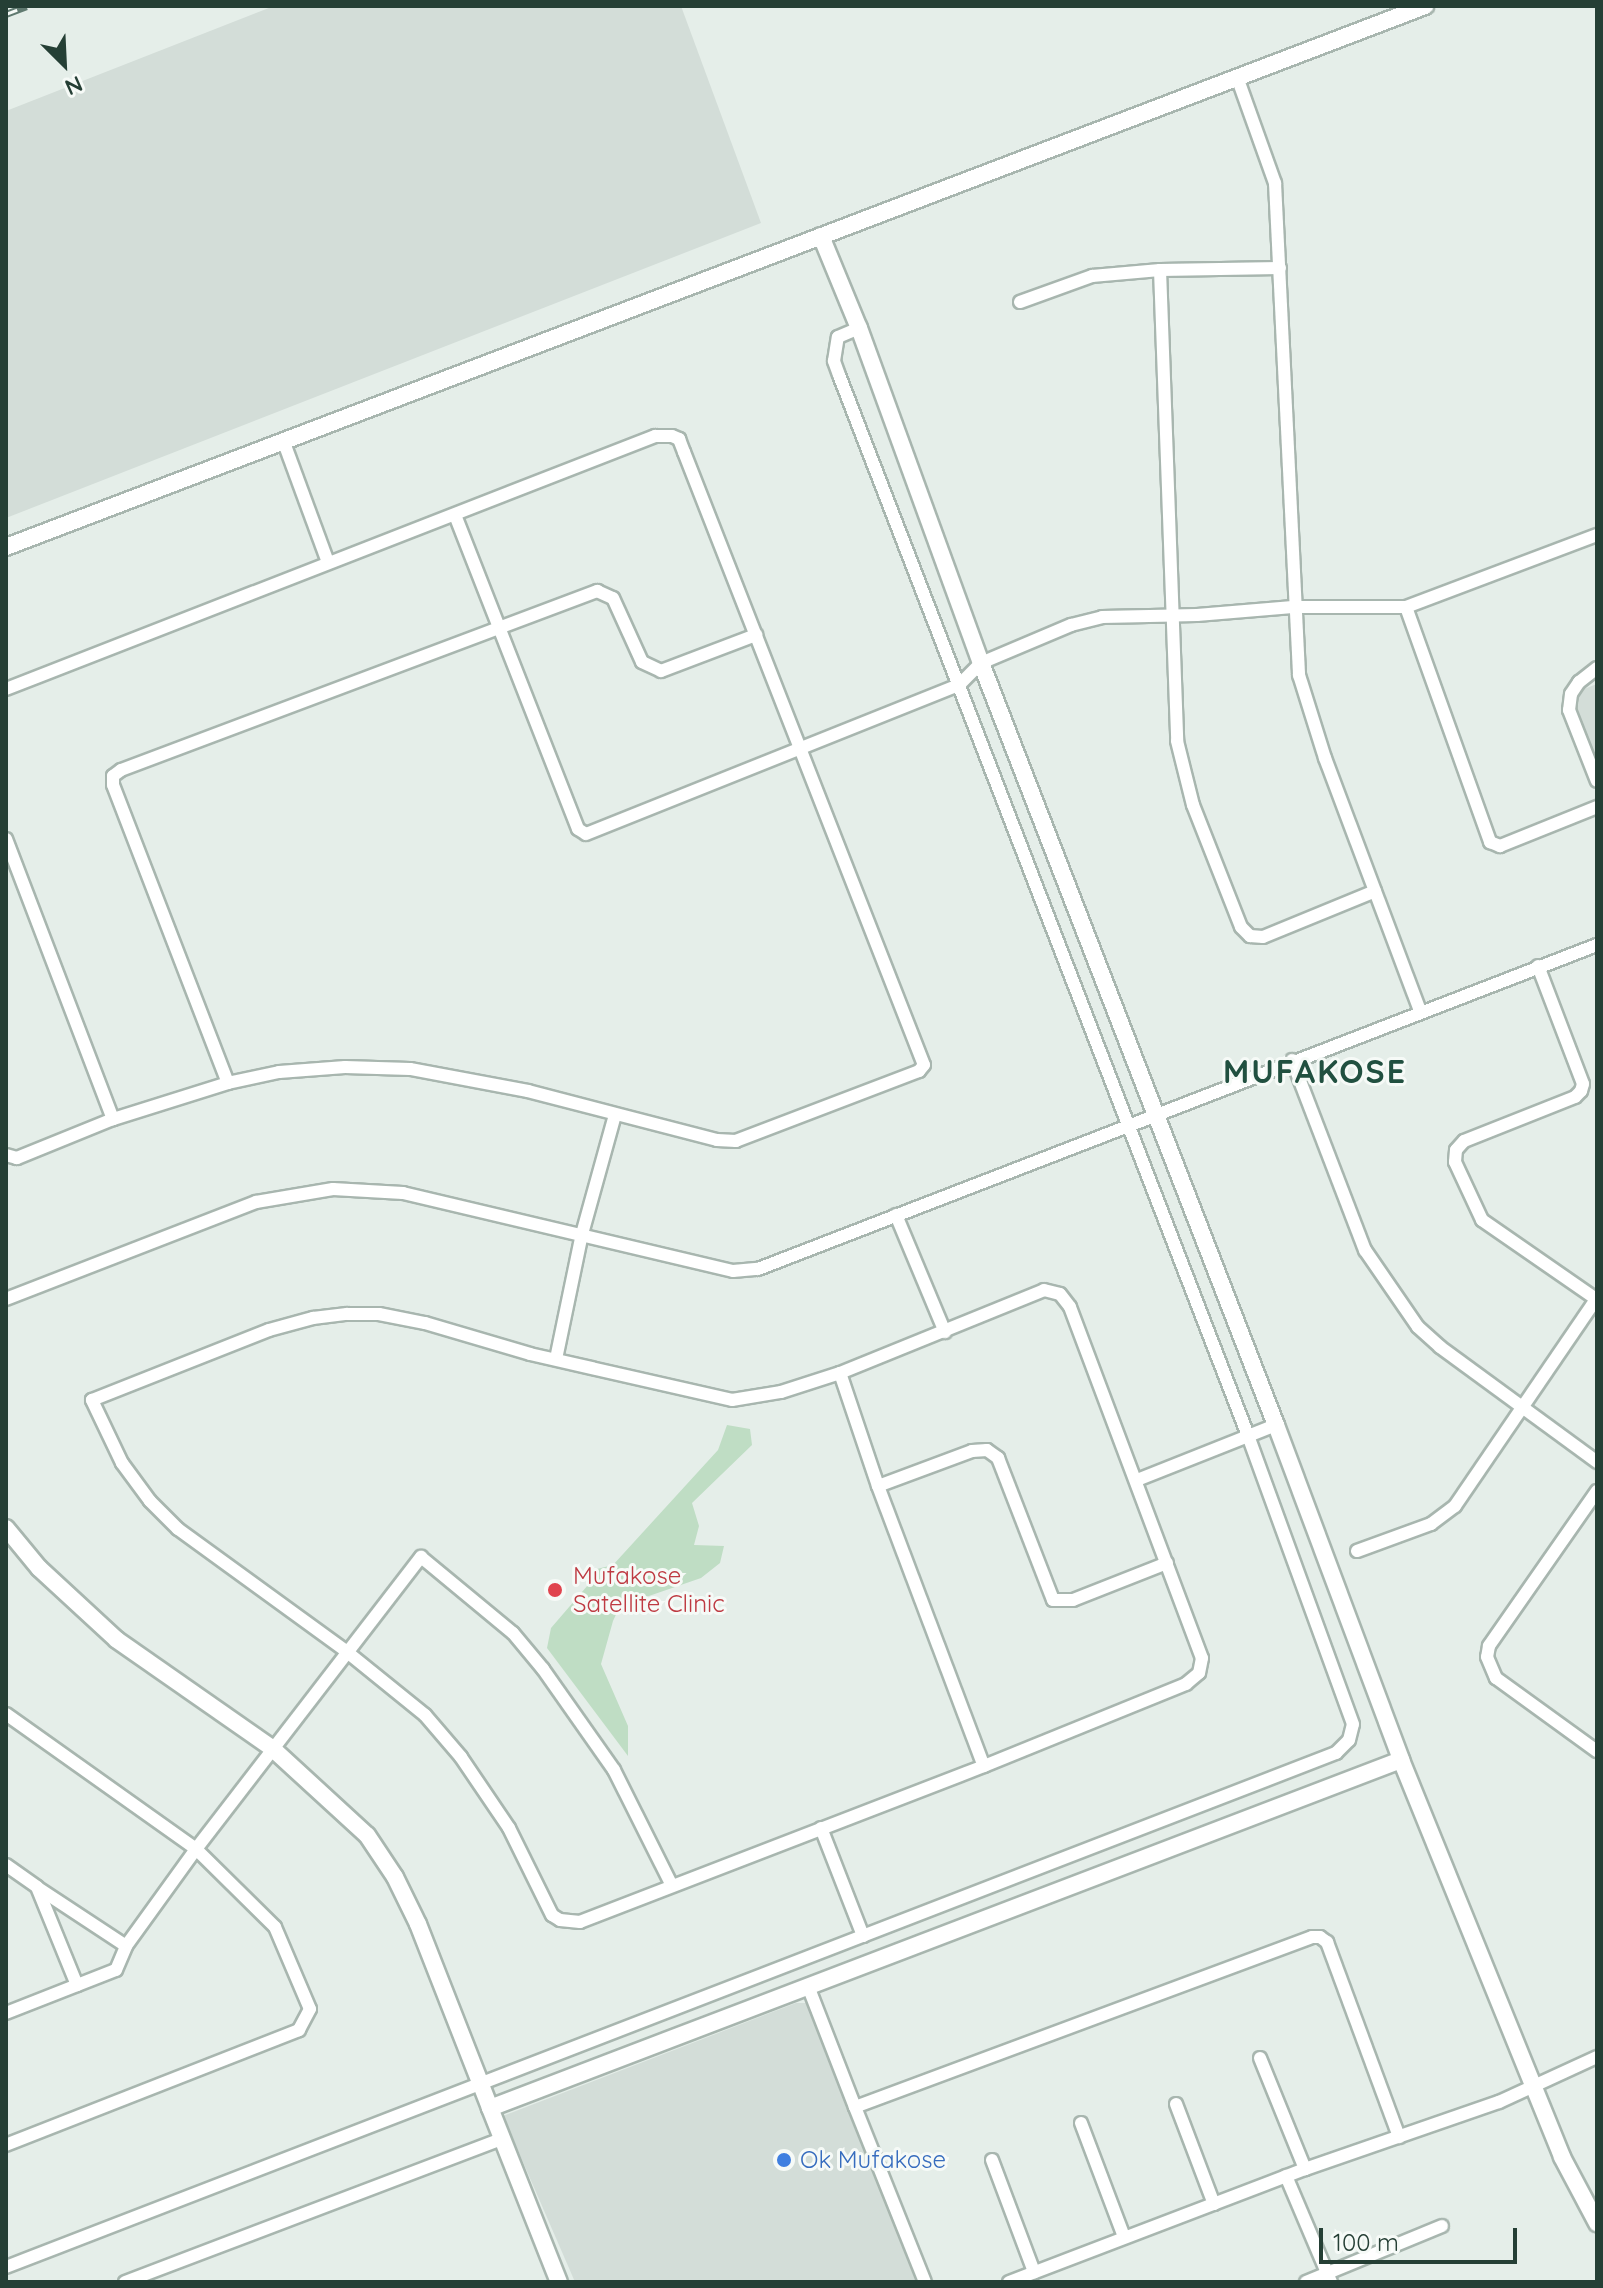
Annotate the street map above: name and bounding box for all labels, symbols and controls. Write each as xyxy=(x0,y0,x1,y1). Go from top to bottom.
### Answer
north arrow xyxy=(24,24,104,104)
text: N xyxy=(61,70,87,102)
district label: MUFAKOSE xyxy=(1223,1052,1407,1090)
place label: Mufakose Satellite Clinic xyxy=(573,1562,725,1618)
marker: Mufakose Satellite Clinic xyxy=(544,1579,566,1601)
place label: Ok Mufakose xyxy=(800,2146,946,2174)
marker: Ok Mufakose xyxy=(775,2151,793,2169)
scale bar xyxy=(1323,2212,1521,2262)
text: 100 m xyxy=(1333,2227,1399,2257)

